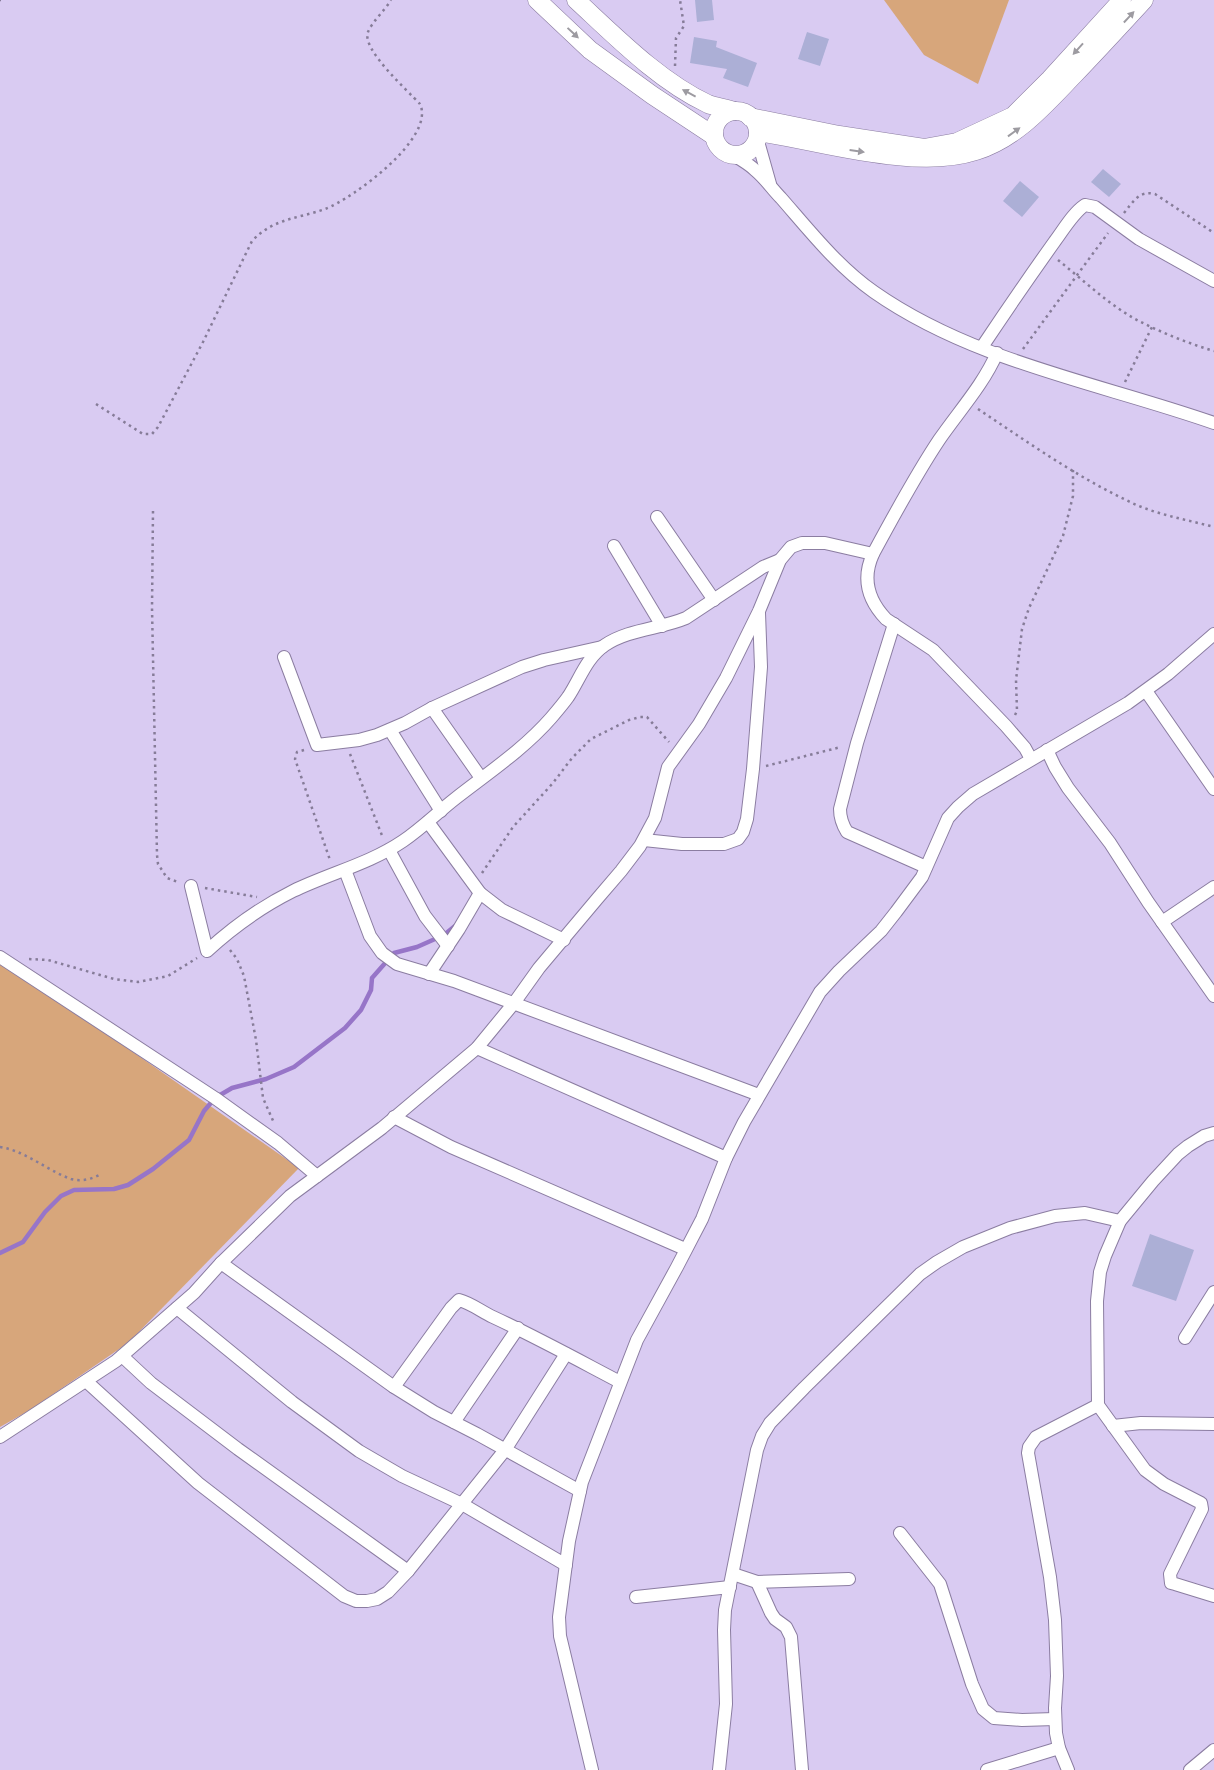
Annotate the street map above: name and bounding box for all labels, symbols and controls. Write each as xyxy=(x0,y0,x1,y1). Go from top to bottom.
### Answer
one-way arrow xyxy=(1123,11,1134,24)
one-way arrow xyxy=(566,27,578,39)
one-way arrow xyxy=(1072,42,1083,55)
one-way arrow xyxy=(682,89,696,97)
one-way arrow xyxy=(1007,127,1021,137)
one-way arrow xyxy=(849,147,865,155)

